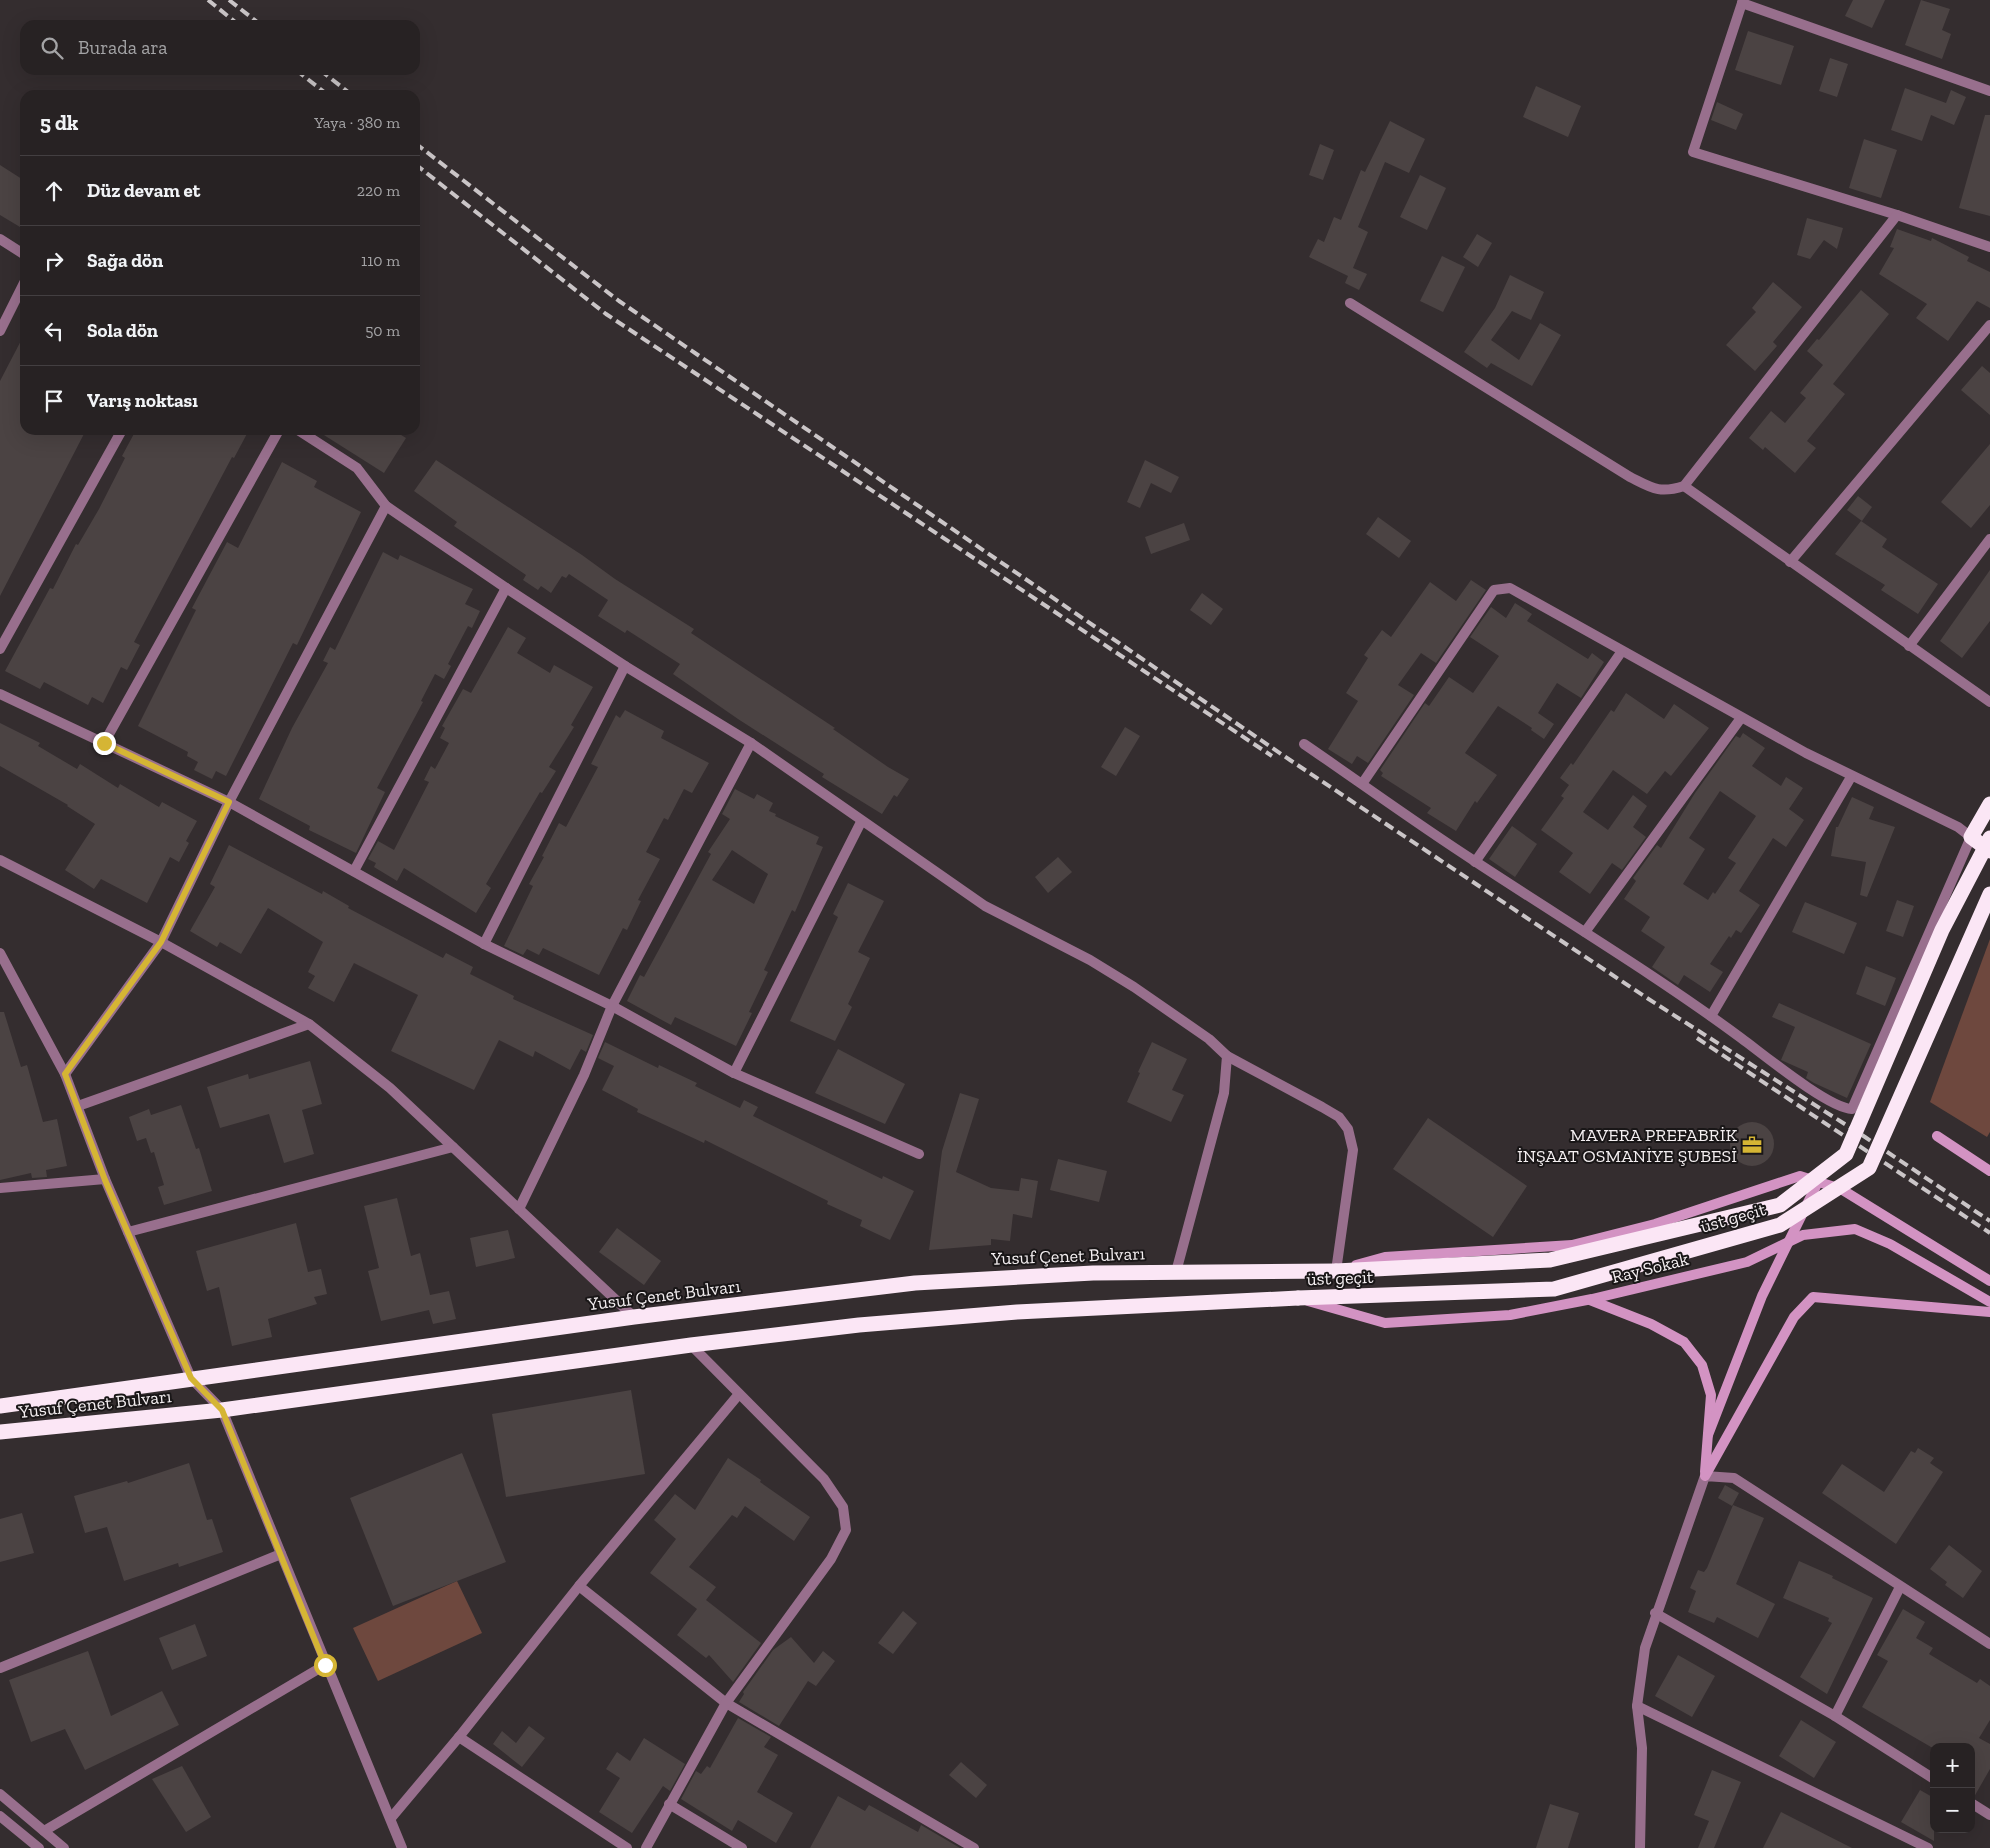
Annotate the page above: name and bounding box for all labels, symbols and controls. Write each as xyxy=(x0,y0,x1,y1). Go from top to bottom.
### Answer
search box xyxy=(20,20,420,75)
icon: search xyxy=(38,34,66,62)
text: Burada ara xyxy=(78,36,168,59)
text: 5 dk xyxy=(40,110,78,135)
text: Yaya · 380 m xyxy=(314,113,400,132)
icon: ahead xyxy=(40,177,68,205)
text: Düz devam et xyxy=(87,179,200,202)
text: 220 m xyxy=(357,181,400,200)
icon: right xyxy=(40,247,68,275)
text: Sağa dön xyxy=(87,249,163,272)
text: 110 m xyxy=(361,251,400,270)
icon: left xyxy=(40,317,68,345)
text: Sola dön xyxy=(87,319,158,342)
text: 50 m xyxy=(365,321,400,340)
icon: arrive xyxy=(40,387,68,415)
text: Varış noktası xyxy=(87,389,198,412)
route end xyxy=(93,732,116,755)
place label: MAVERA PREFABRİK İNŞAAT OSMANİYE ŞUBESİ xyxy=(1517,1124,1737,1167)
office icon: MAVERA PREFABRİK İNŞAAT OSMANİYE ŞUBESİ xyxy=(1741,1134,1763,1156)
street label: üst geçit xyxy=(1698,1198,1769,1238)
street label: Yusuf Çenet Bulvarı xyxy=(990,1242,1145,1270)
street label: Ray Sokak xyxy=(1609,1248,1691,1288)
street label: üst geçit xyxy=(1306,1266,1374,1290)
street label: Yusuf Çenet Bulvarı xyxy=(585,1275,742,1315)
street label: Yusuf Çenet Bulvarı xyxy=(16,1385,173,1423)
route start xyxy=(314,1654,337,1677)
map controls xyxy=(1930,1743,1975,1833)
button: + xyxy=(1930,1743,1975,1788)
button: − xyxy=(1930,1788,1975,1833)

